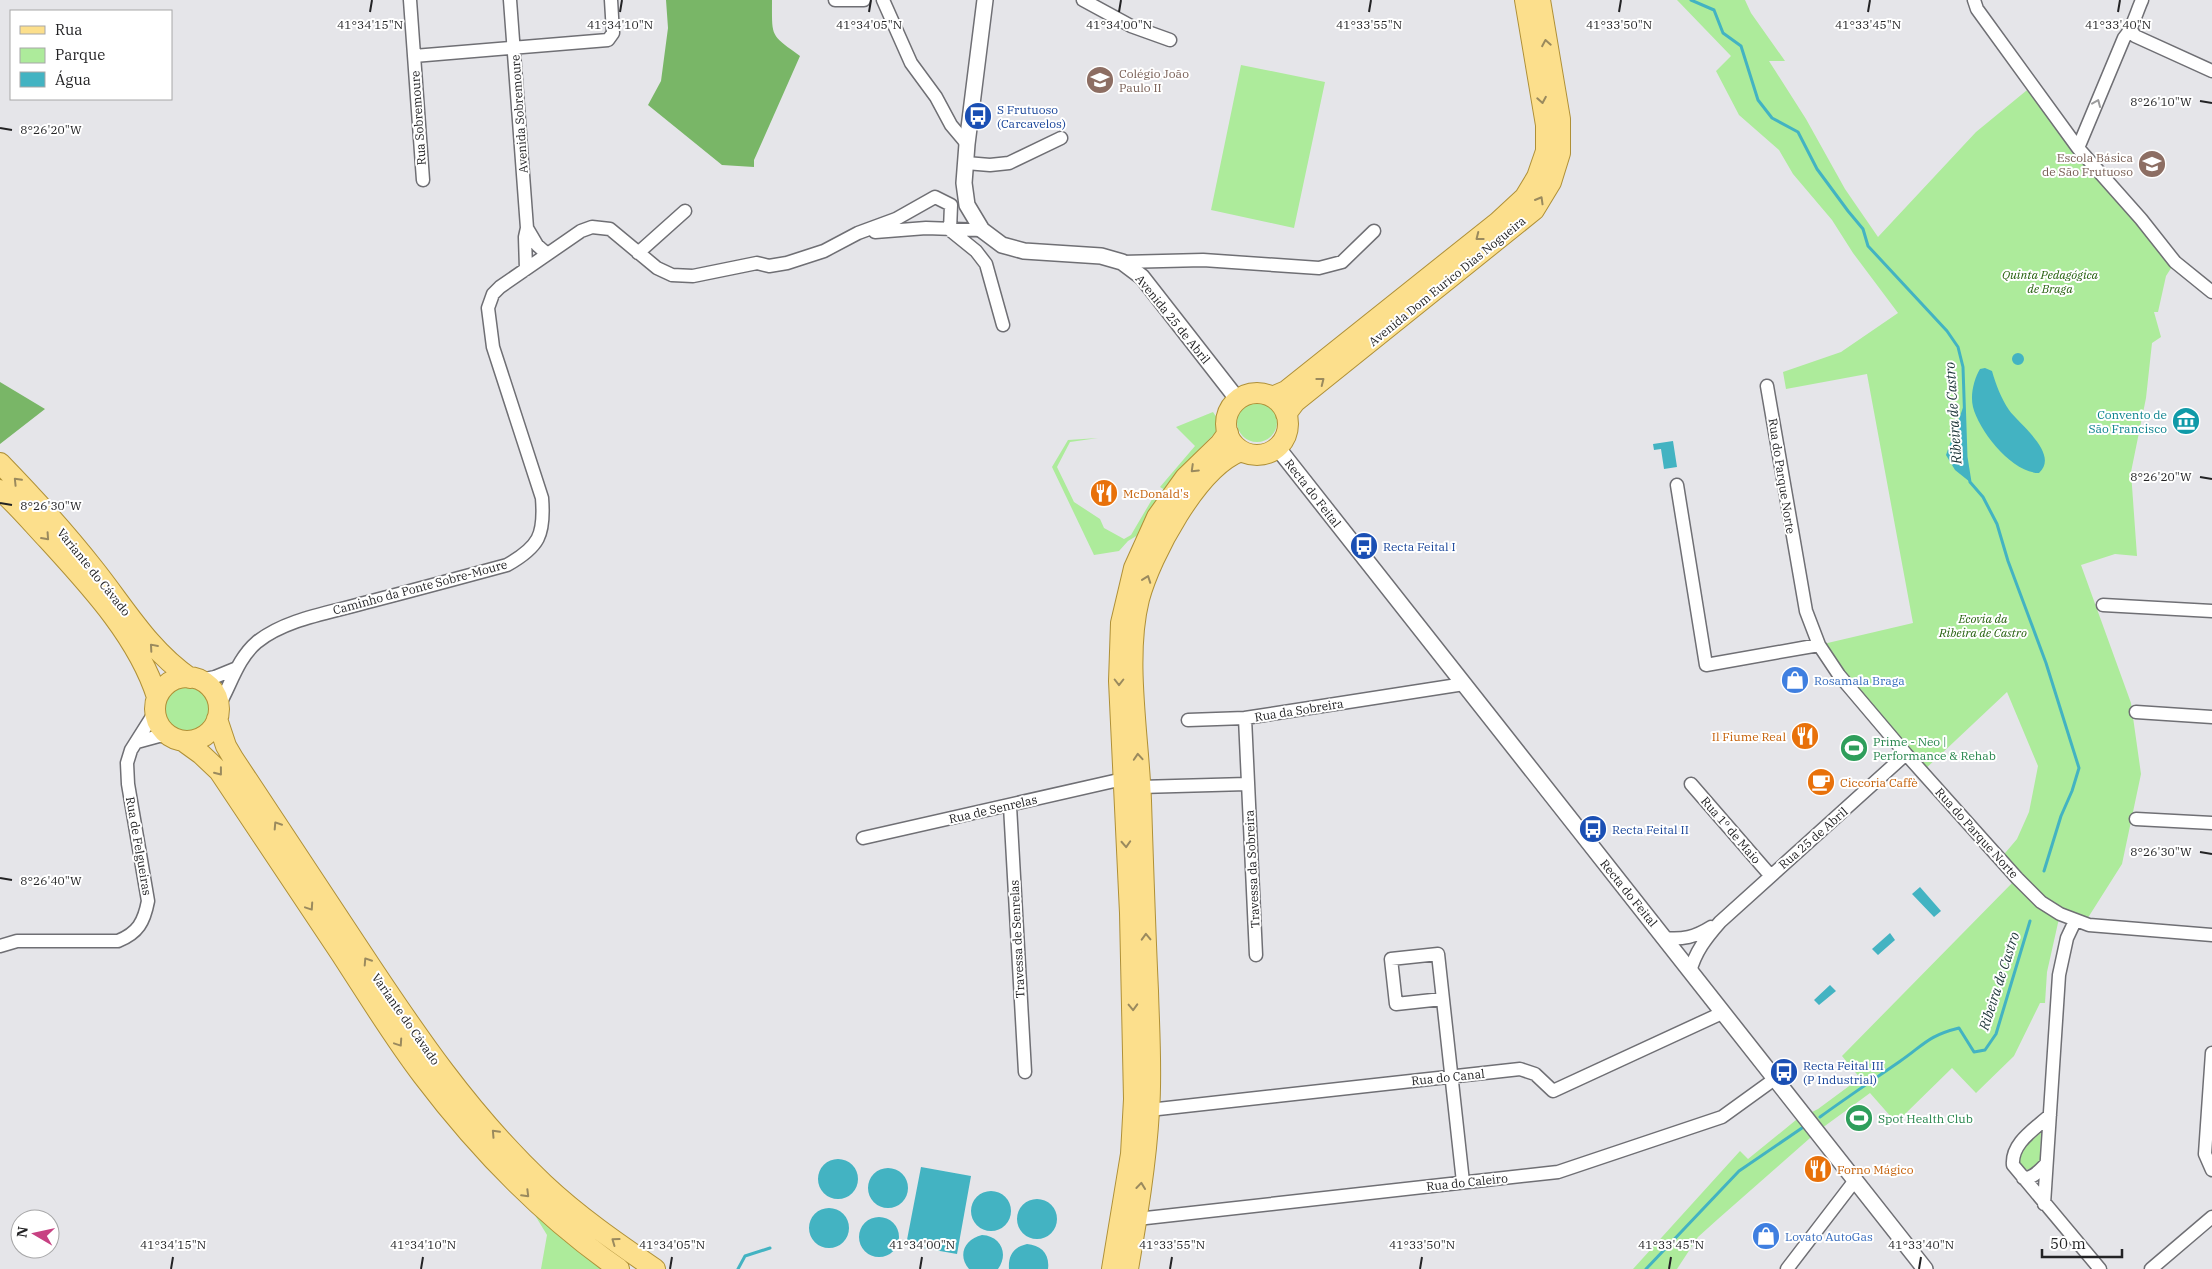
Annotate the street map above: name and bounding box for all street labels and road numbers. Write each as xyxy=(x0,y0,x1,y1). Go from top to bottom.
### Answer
street label: Avenida Sobremoure xyxy=(507,54,531,174)
street label: Rua Sobremoure xyxy=(407,70,429,166)
street label: Avenida Dom Eurico Dias Nogueira xyxy=(1366,213,1529,349)
street label: Avenida 25 de Abril xyxy=(1132,271,1214,367)
street label: Rua do Parque Norte xyxy=(1765,417,1799,535)
street label: Recta do Feital xyxy=(1282,456,1345,530)
street label: Variante do Cávado xyxy=(54,525,134,619)
street label: Caminho da Ponte Sobre-Moure xyxy=(331,556,509,618)
street label: Rua da Sobreira xyxy=(1253,695,1345,724)
street label: Rua do Parque Norte xyxy=(1932,785,2022,881)
street label: Rua de Senrelas xyxy=(947,792,1039,826)
street label: Rua 1º de Maio xyxy=(1698,793,1764,867)
street label: Rua de Felgueiras xyxy=(123,795,155,897)
street label: Rua 25 de Abril xyxy=(1775,804,1851,872)
street label: Travessa da Sobreira xyxy=(1241,809,1263,928)
street label: Recta do Feital xyxy=(1597,856,1661,930)
street label: Travessa de Senrelas xyxy=(1006,879,1028,999)
street label: Variante do Cávado xyxy=(369,970,443,1068)
street label: Rua do Canal xyxy=(1411,1066,1486,1088)
street label: Rua do Caleiro xyxy=(1426,1170,1509,1194)

